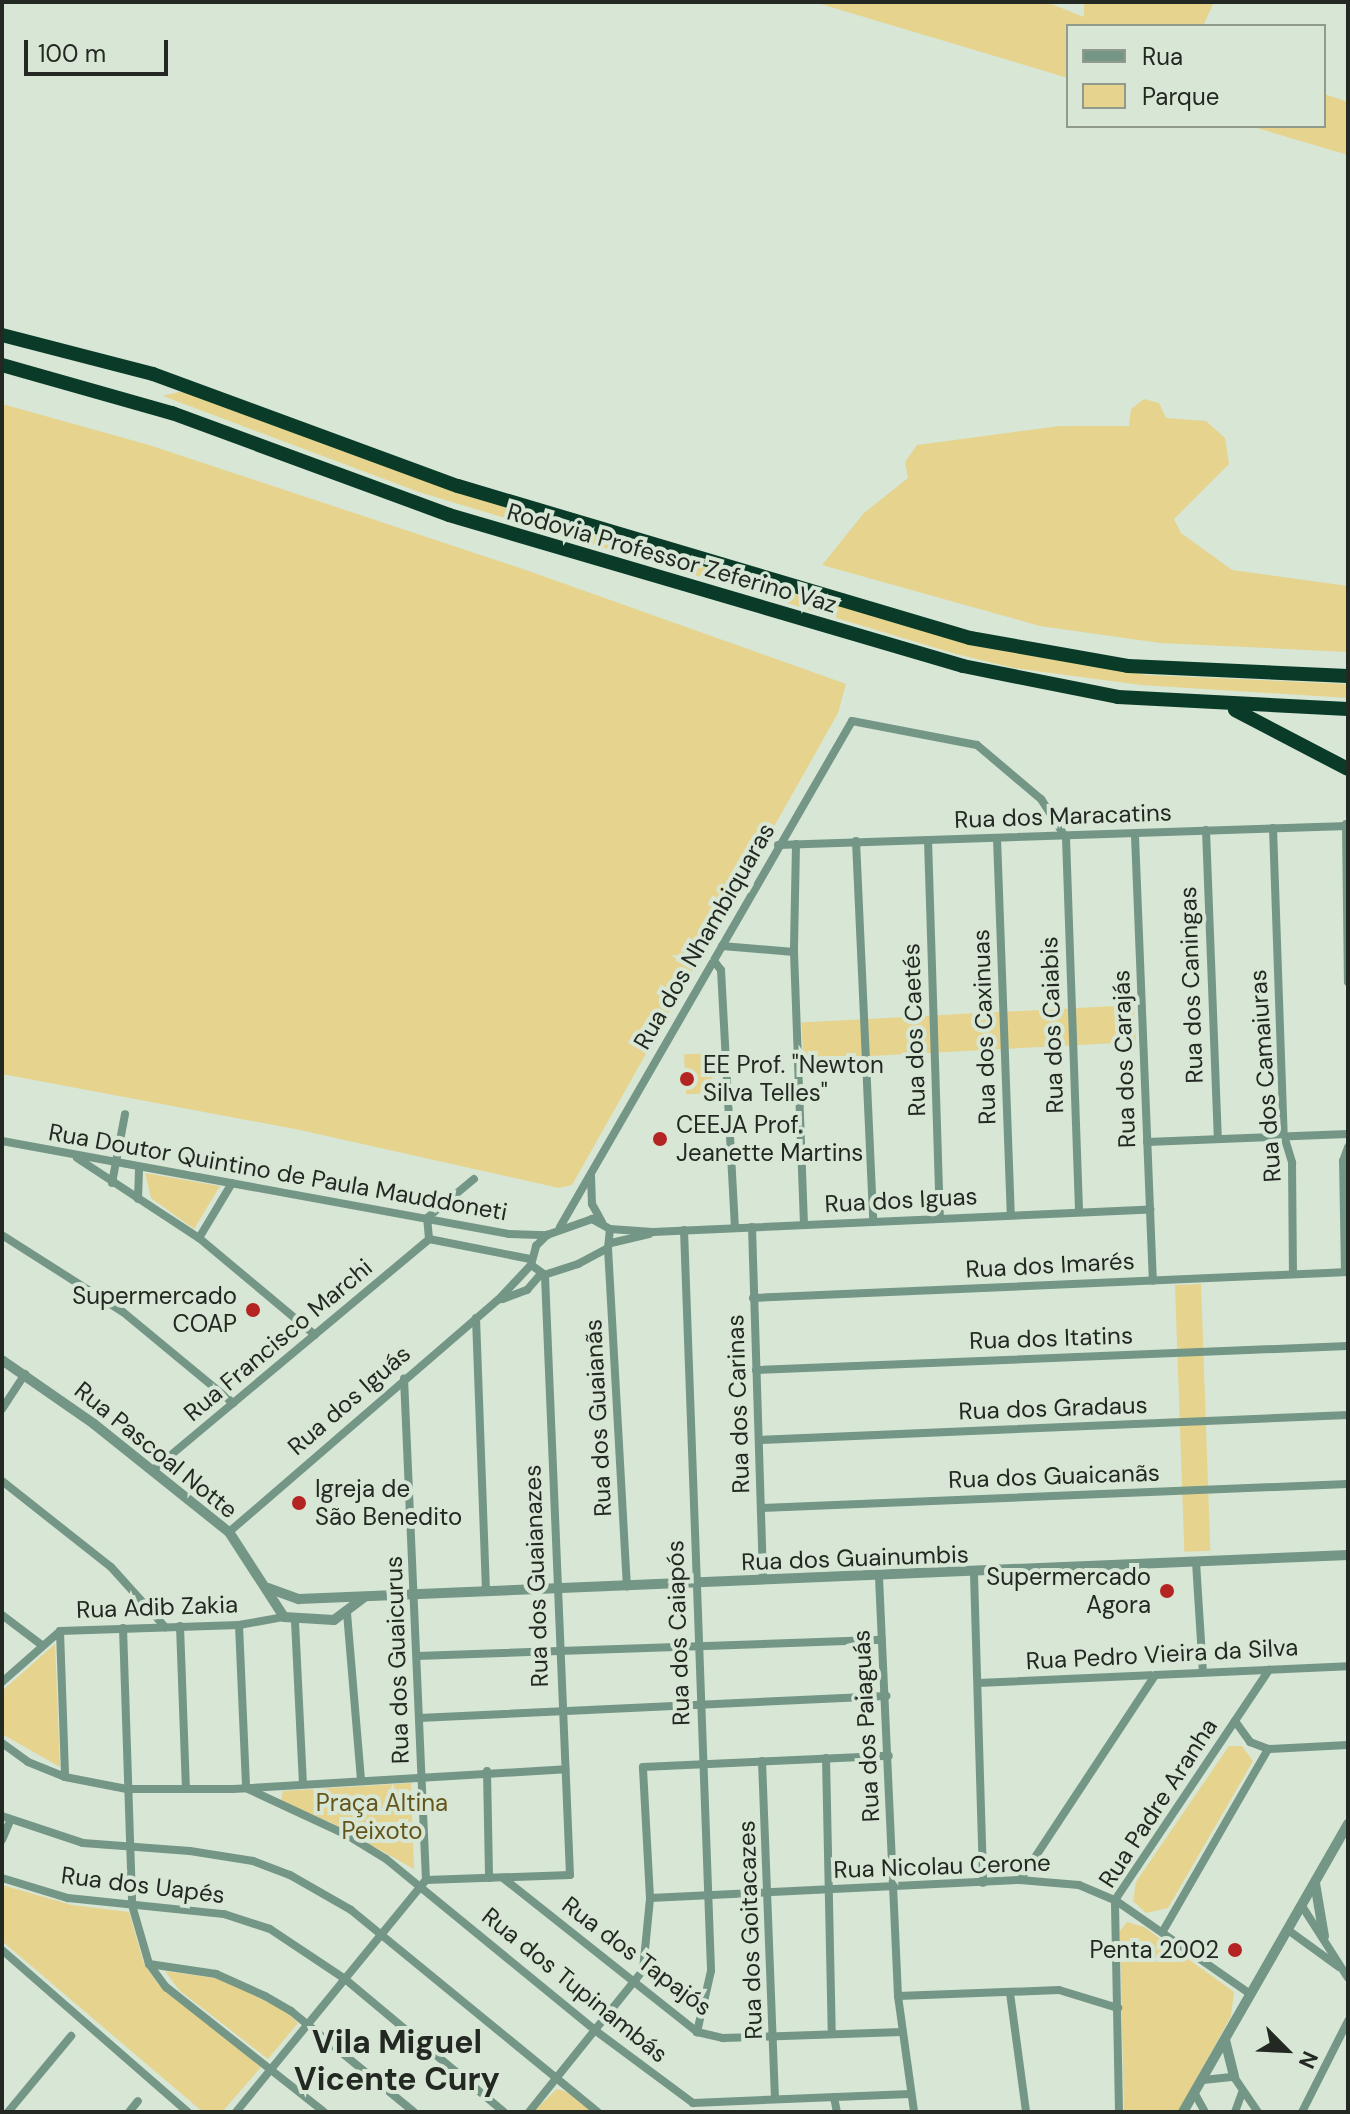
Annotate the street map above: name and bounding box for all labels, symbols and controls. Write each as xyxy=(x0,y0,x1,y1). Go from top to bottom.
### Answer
scale bar xyxy=(28,24,172,74)
legend xyxy=(1066,24,1326,128)
text: 100 m xyxy=(38,38,106,69)
text: Rua xyxy=(1142,41,1183,72)
text: Parque xyxy=(1142,81,1219,112)
street label: Rodovia Professor Zeferino Vaz xyxy=(504,497,840,619)
street label: Rua dos Maracatins xyxy=(954,798,1172,834)
street label: Rua dos Nhambiquaras xyxy=(627,818,781,1054)
street label: Rua dos Caningas xyxy=(1173,886,1209,1084)
street label: Rua dos Caxinuas xyxy=(966,929,1002,1125)
street label: Rua dos Caiabis xyxy=(1035,936,1069,1114)
street label: Rua dos Caetés xyxy=(897,943,931,1117)
street label: Rua dos Carajás xyxy=(1106,969,1142,1149)
street label: Rua dos Camaiuras xyxy=(1243,969,1287,1183)
place label: EE Prof. "Newton Silva Telles" xyxy=(703,1051,884,1107)
marker: EE Prof. "Newton Silva Telles" xyxy=(678,1070,696,1088)
place label: CEEJA Prof. Jeanette Martins xyxy=(676,1111,863,1167)
street label: Rua Doutor Quintino de Paula Mauddoneti xyxy=(46,1117,510,1227)
marker: CEEJA Prof. Jeanette Martins xyxy=(651,1130,669,1148)
street label: Rua dos Iguas xyxy=(824,1182,978,1218)
street label: Rua dos Imarés xyxy=(965,1246,1135,1284)
street label: Rua Francisco Marchi xyxy=(178,1253,378,1427)
place label: Supermercado COAP xyxy=(72,1282,237,1338)
marker: Supermercado COAP xyxy=(244,1301,262,1319)
street label: Rua dos Carinas xyxy=(720,1314,756,1494)
street label: Rua dos Guaianãs xyxy=(578,1318,618,1518)
street label: Rua dos Itatins xyxy=(969,1321,1133,1355)
street label: Rua dos Iguás xyxy=(282,1339,416,1461)
street label: Rua Pascoal Notte xyxy=(69,1376,243,1524)
street label: Rua dos Gradaus xyxy=(958,1390,1148,1426)
street label: Rua dos Guaicanãs xyxy=(948,1458,1160,1494)
street label: Rua dos Guaianazes xyxy=(518,1464,554,1688)
place label: Igreja de São Benedito xyxy=(315,1475,462,1531)
marker: Igreja de São Benedito xyxy=(290,1494,308,1512)
street label: Rua dos Caiapós xyxy=(660,1540,696,1726)
street label: Rua dos Guainumbis xyxy=(741,1540,969,1576)
street label: Rua dos Guaicurus xyxy=(379,1556,415,1764)
place label: Supermercado Agora xyxy=(986,1563,1151,1619)
marker: Supermercado Agora xyxy=(1158,1582,1176,1600)
street label: Rua Adib Zakia xyxy=(76,1590,238,1624)
street label: Rua dos Paiaguás xyxy=(847,1629,885,1823)
street label: Rua Pedro Vieira da Silva xyxy=(1025,1632,1299,1676)
street label: Rua Padre Aranha xyxy=(1093,1713,1223,1893)
park label: Praça Altina Peixoto xyxy=(316,1789,448,1845)
street label: Rua dos Goitacazes xyxy=(732,1820,768,2040)
street label: Rua Nicolau Cerone xyxy=(833,1848,1051,1884)
street label: Rua dos Uapés xyxy=(60,1861,226,1909)
street label: Rua dos Tapajós xyxy=(556,1890,718,2022)
street label: Rua dos Tupinambás xyxy=(476,1901,674,2069)
place label: Penta 2002 xyxy=(1090,1936,1219,1964)
marker: Penta 2002 xyxy=(1226,1941,1244,1959)
north arrow xyxy=(1246,2010,1326,2090)
district label: Vila Miguel Vicente Cury xyxy=(294,2024,500,2099)
text: N xyxy=(1292,2047,1325,2073)

